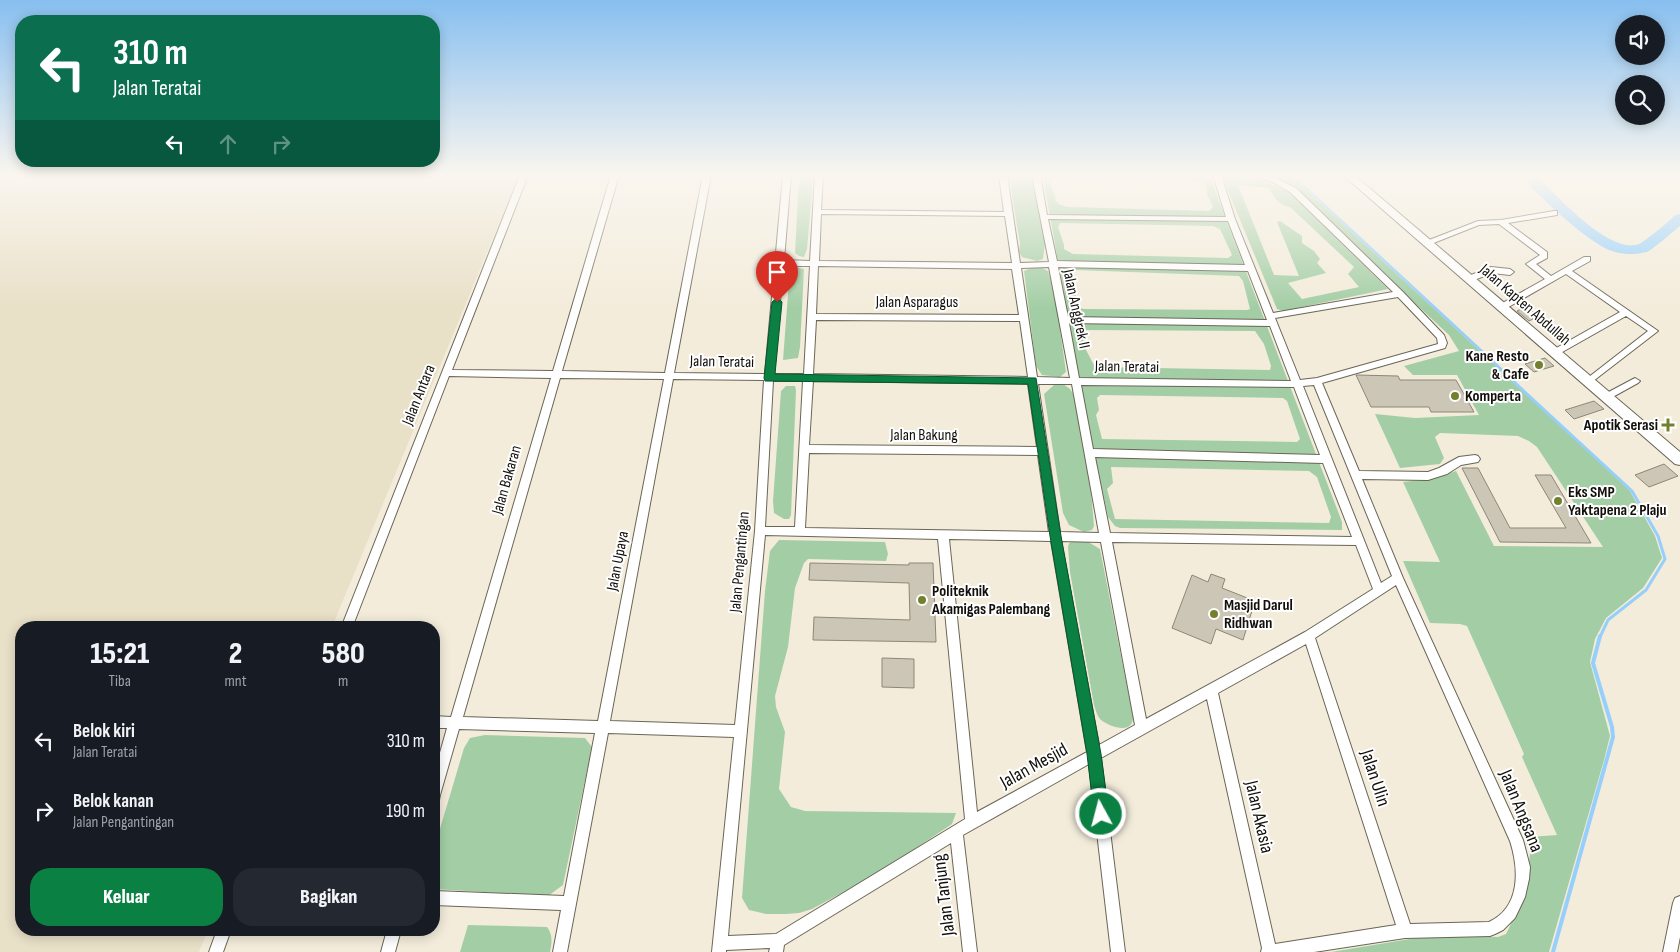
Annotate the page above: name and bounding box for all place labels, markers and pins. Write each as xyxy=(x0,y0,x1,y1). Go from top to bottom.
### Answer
pin xyxy=(756,251,798,302)
place label: Kane Resto & Cafe xyxy=(1465,347,1529,384)
marker: Kane Resto & Cafe xyxy=(1533,359,1545,371)
place label: Komperta xyxy=(1465,387,1521,406)
marker: Komperta xyxy=(1449,390,1461,402)
place label: Apotik Serasi xyxy=(1583,416,1658,435)
marker: Apotik Serasi xyxy=(1662,419,1674,431)
place label: Eks SMP Yaktapena 2 Plaju xyxy=(1568,483,1666,520)
marker: Eks SMP Yaktapena 2 Plaju xyxy=(1552,495,1564,507)
place label: Politeknik Akamigas Palembang xyxy=(931,582,1050,619)
marker: Politeknik Akamigas Palembang xyxy=(916,594,928,606)
place label: Masjid Darul Ridhwan xyxy=(1224,596,1293,633)
marker: Masjid Darul Ridhwan xyxy=(1208,608,1220,620)

